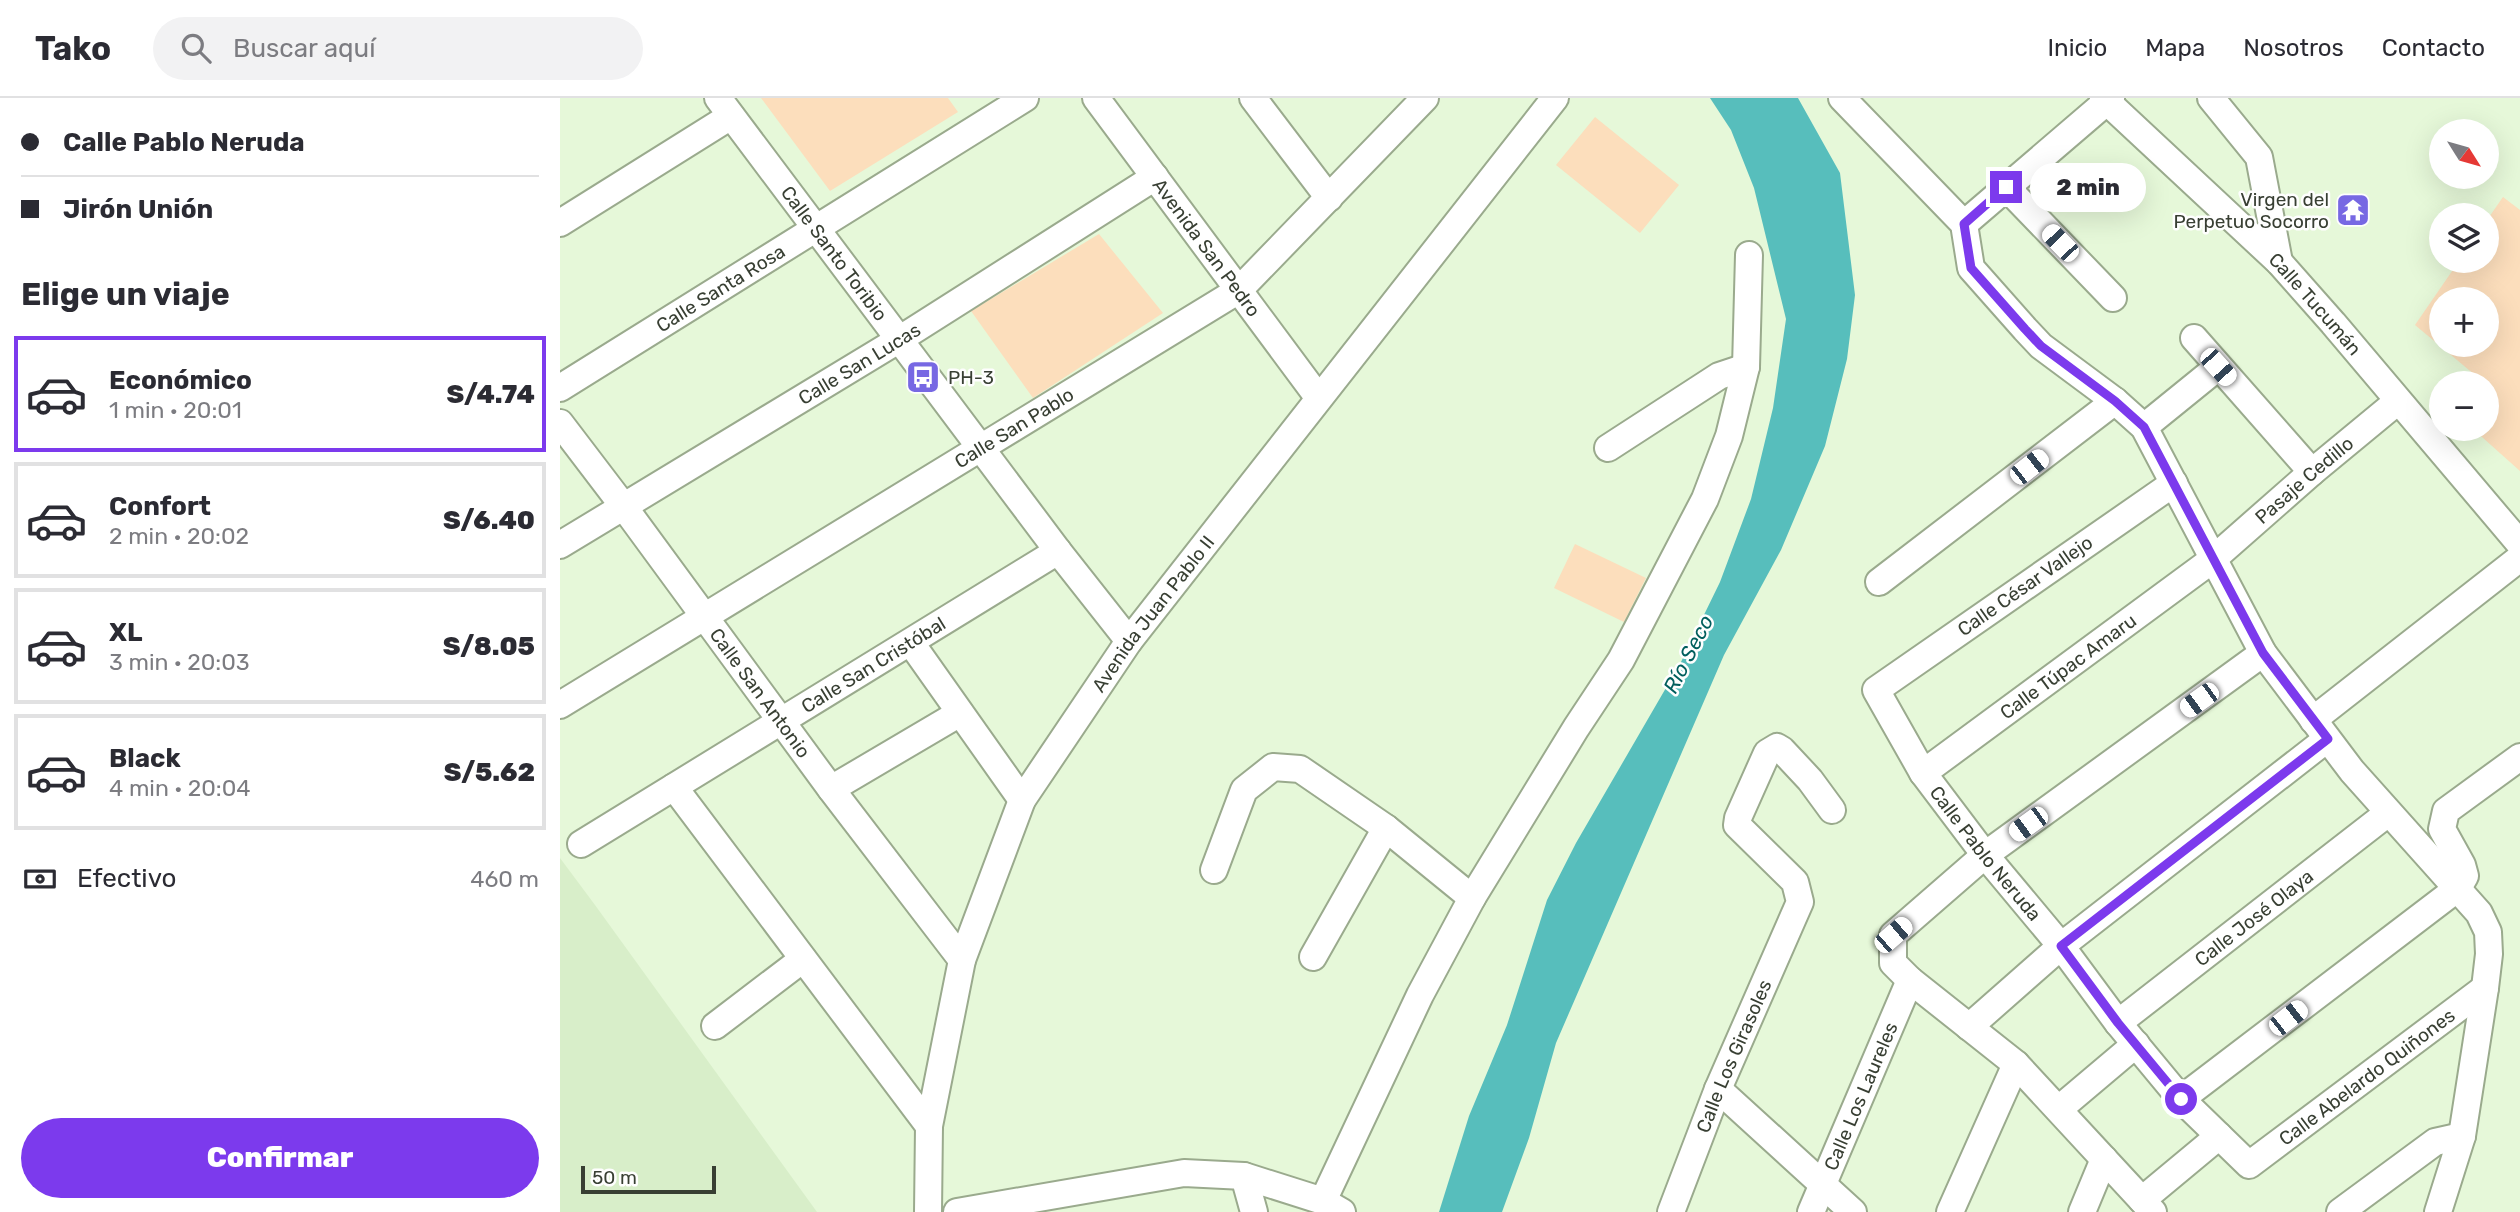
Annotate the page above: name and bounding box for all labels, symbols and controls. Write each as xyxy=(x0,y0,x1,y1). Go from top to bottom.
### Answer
search box xyxy=(153,17,643,80)
text: Tako xyxy=(35,29,111,68)
icon: search xyxy=(177,29,215,67)
text: Buscar aquí xyxy=(233,33,376,64)
text: Inicio xyxy=(2048,34,2107,62)
text: Mapa xyxy=(2145,34,2205,62)
text: Nosotros xyxy=(2243,34,2344,62)
text: Contacto xyxy=(2382,34,2485,62)
north arrow xyxy=(2429,119,2499,189)
map controls xyxy=(2429,119,2499,441)
text: Calle Pablo Neruda xyxy=(63,127,305,158)
callout: 2 min xyxy=(2030,162,2146,212)
route end xyxy=(1990,171,2022,203)
text: 2 min xyxy=(2056,173,2120,201)
street label: Avenida San Pedro xyxy=(1148,174,1266,321)
street label: Calle Santo Toribio xyxy=(776,181,892,325)
place label: Virgen del Perpetuo Socorro xyxy=(2173,188,2329,233)
temple icon: Virgen del Perpetuo Socorro xyxy=(2334,191,2372,229)
text: Jirón Unión xyxy=(63,194,213,225)
button: layers xyxy=(2429,203,2499,273)
car xyxy=(2038,221,2083,265)
street label: Calle Santa Rosa xyxy=(652,239,789,337)
street label: Calle Tucumán xyxy=(2265,247,2367,360)
text: Elige un viaje xyxy=(21,275,230,313)
button: + xyxy=(2429,287,2499,357)
street label: Calle San Lucas xyxy=(794,318,925,409)
car xyxy=(2197,344,2240,390)
bus stop icon: PH-3 xyxy=(904,358,942,396)
icon: car xyxy=(25,363,88,426)
text: Económico xyxy=(109,365,252,396)
place label: PH-3 xyxy=(948,366,994,389)
button: − xyxy=(2429,371,2499,441)
text: S/4.74 xyxy=(446,379,535,410)
street label: Calle San Pablo xyxy=(950,382,1078,473)
text: 1 min · 20:01 xyxy=(109,396,242,424)
street label: Pasaje Cedillo xyxy=(2250,431,2358,528)
car xyxy=(2006,446,2053,488)
icon: car xyxy=(25,489,88,552)
text: Confort xyxy=(109,491,211,522)
text: S/6.40 xyxy=(443,505,535,536)
text: 2 min · 20:02 xyxy=(109,522,249,550)
street label: Avenida Juan Pablo II xyxy=(1087,531,1219,696)
street label: Calle César Vallejo xyxy=(1953,531,2097,641)
street label: Calle Túpac Amaru xyxy=(1995,608,2141,724)
street label: Calle San Cristóbal xyxy=(797,611,950,717)
water label: Río Seco xyxy=(1658,611,1718,697)
icon: car xyxy=(25,615,88,678)
text: XL xyxy=(109,617,142,648)
street label: Calle San Antonio xyxy=(705,623,816,762)
text: S/8.05 xyxy=(443,631,535,662)
text: 3 min · 20:03 xyxy=(109,648,250,676)
car xyxy=(2176,679,2223,721)
icon: car xyxy=(25,741,88,804)
text: Black xyxy=(109,743,181,774)
text: S/5.62 xyxy=(444,757,535,788)
text: 4 min · 20:04 xyxy=(109,774,251,802)
street label: Calle Pablo Neruda xyxy=(1925,781,2046,925)
car xyxy=(2005,803,2052,845)
icon: cash xyxy=(21,860,59,898)
text: Efectivo xyxy=(77,863,176,894)
street label: Calle José Olaya xyxy=(2190,864,2318,971)
text: 460 m xyxy=(470,865,539,893)
car xyxy=(1871,913,1916,957)
street label: Calle Los Girasoles xyxy=(1691,976,1776,1136)
car xyxy=(2265,997,2312,1039)
street label: Calle Abelardo Quiñones xyxy=(2274,1003,2459,1150)
street label: Calle Los Laureles xyxy=(1819,1019,1902,1174)
route start xyxy=(2165,1083,2197,1115)
button: Confirmar xyxy=(21,1118,539,1198)
scale bar xyxy=(581,1163,716,1195)
text: 50 m xyxy=(592,1166,637,1189)

